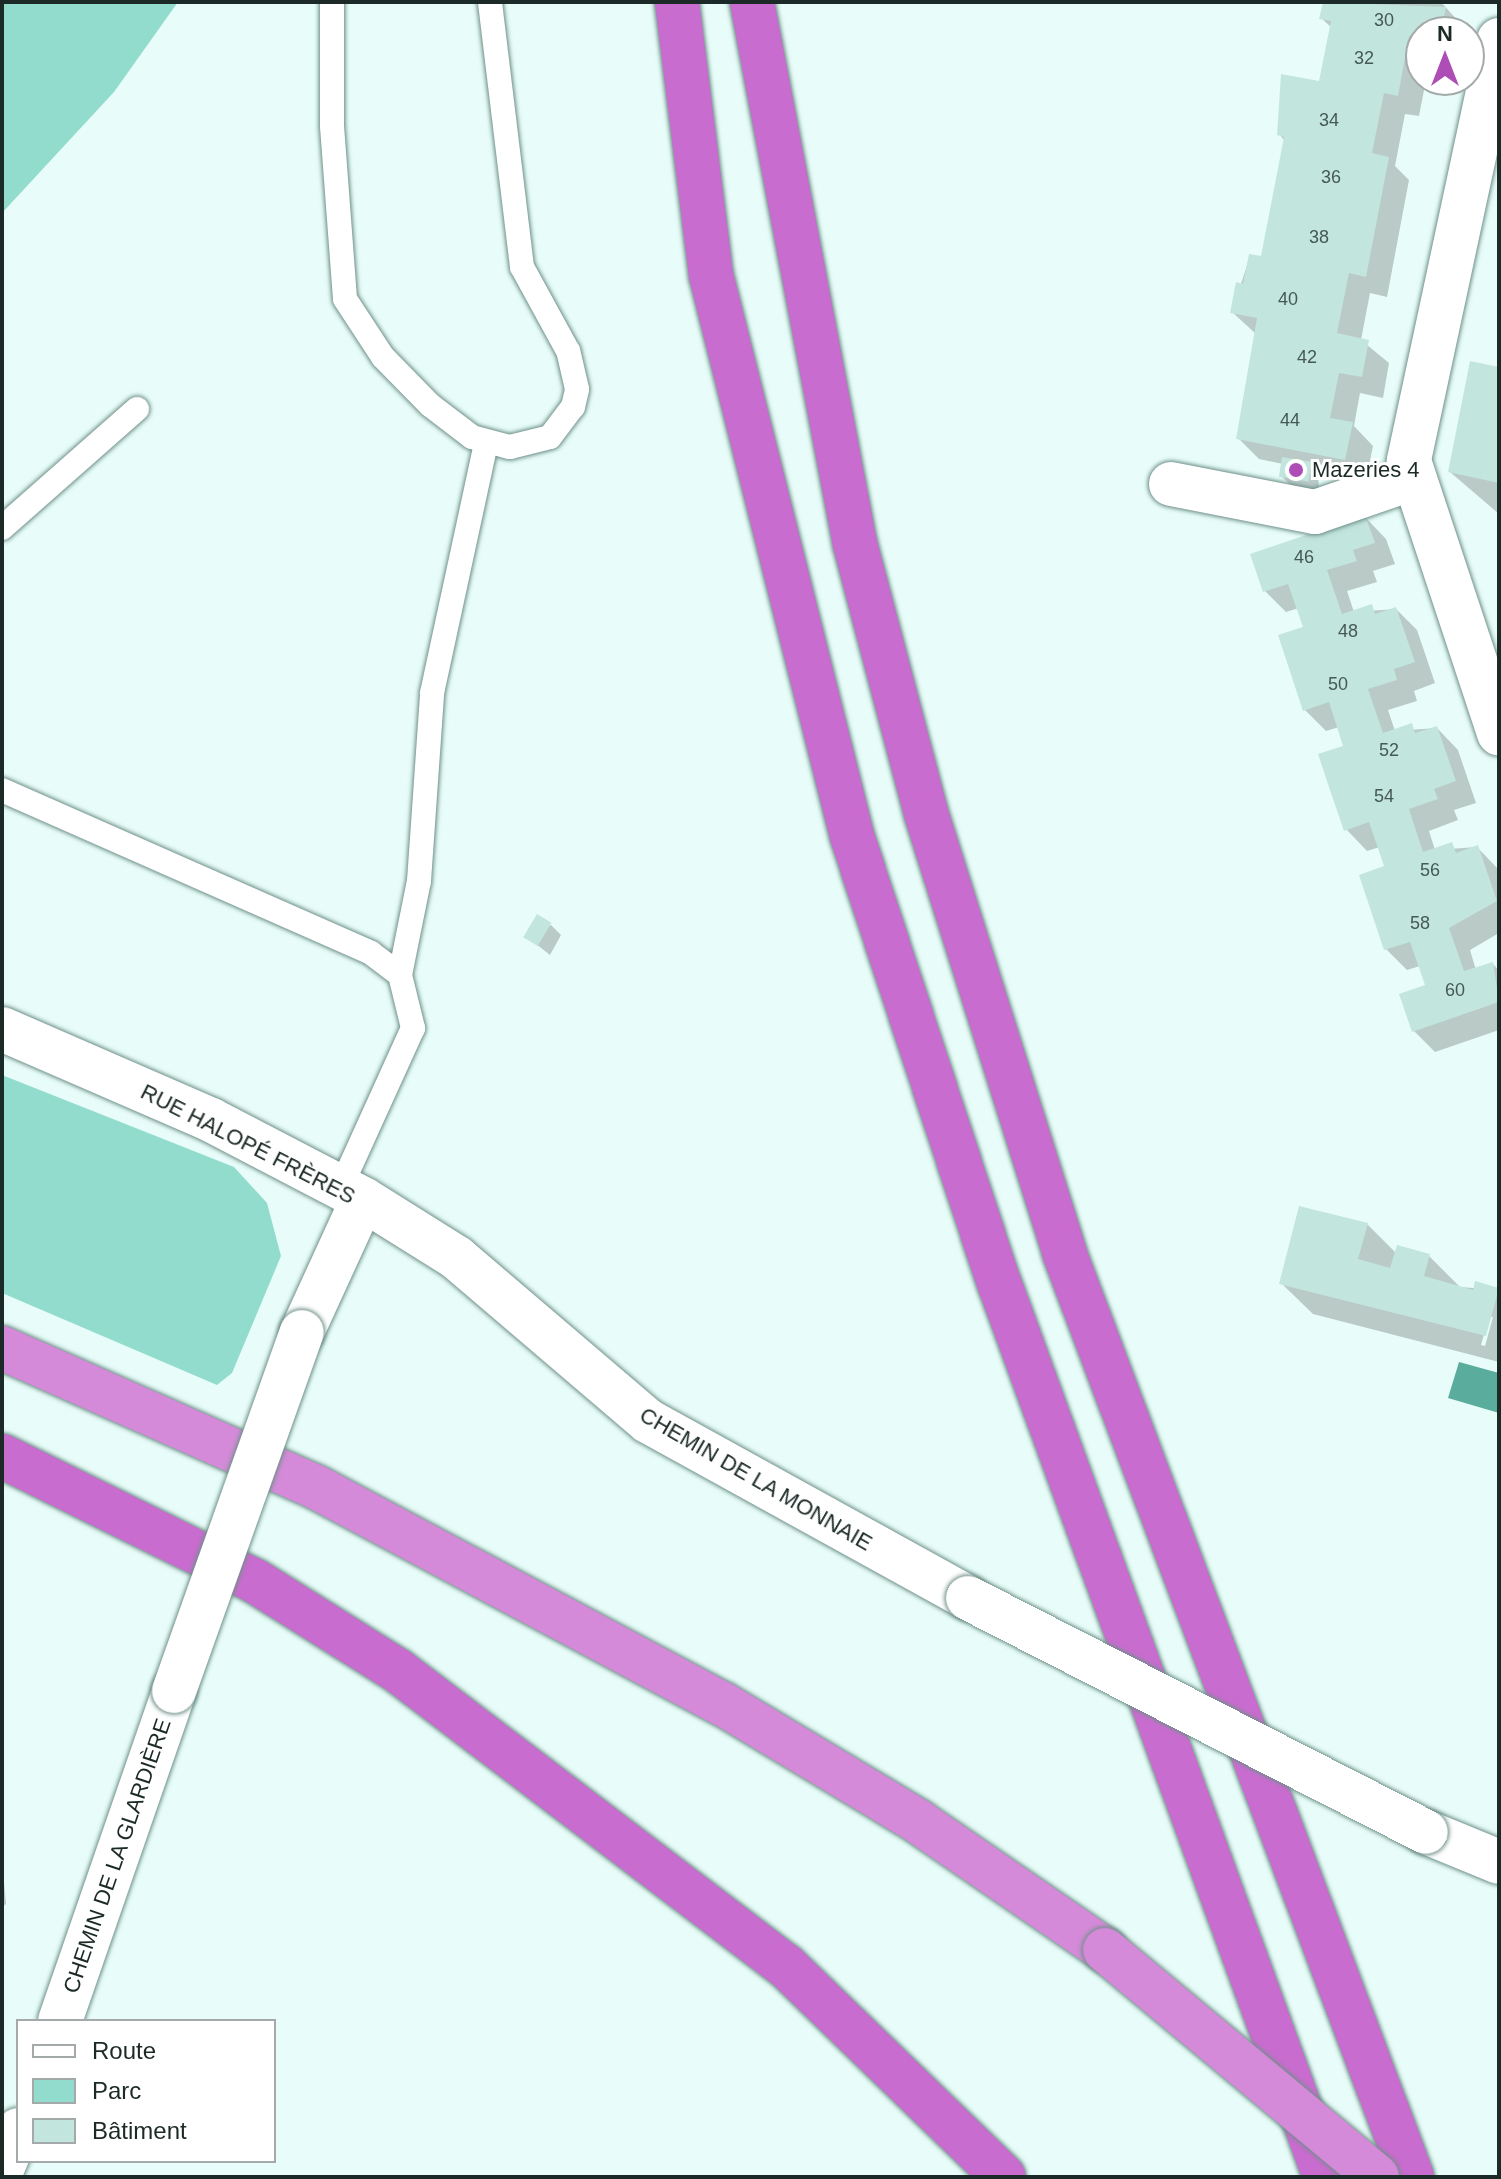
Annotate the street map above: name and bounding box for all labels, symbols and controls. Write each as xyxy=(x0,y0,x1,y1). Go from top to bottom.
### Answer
house number: 30 xyxy=(1374,9,1394,31)
north arrow xyxy=(1405,16,1485,96)
text: N xyxy=(1437,21,1453,46)
house number: 32 xyxy=(1354,47,1374,69)
house number: 34 xyxy=(1319,109,1339,131)
house number: 36 xyxy=(1321,166,1341,188)
house number: 38 xyxy=(1309,226,1329,248)
house number: 40 xyxy=(1278,288,1298,310)
house number: 42 xyxy=(1297,346,1317,368)
house number: 44 xyxy=(1280,409,1300,431)
place label: Mazeries 4 xyxy=(1312,457,1420,483)
marker: Mazeries 4 xyxy=(1287,461,1305,479)
house number: 46 xyxy=(1294,546,1314,568)
house number: 48 xyxy=(1338,620,1358,642)
house number: 50 xyxy=(1328,673,1348,695)
house number: 52 xyxy=(1379,739,1399,761)
house number: 54 xyxy=(1374,785,1394,807)
house number: 56 xyxy=(1420,859,1440,881)
house number: 58 xyxy=(1410,912,1430,934)
house number: 60 xyxy=(1445,979,1465,1001)
street label: RUE HALOPÉ FRÈRES xyxy=(136,1078,360,1210)
street label: CHEMIN DE LA MONNAIE xyxy=(635,1401,877,1557)
street label: CHEMIN DE LA GLARDIÈRE xyxy=(57,1715,177,1997)
legend xyxy=(16,2019,276,2163)
text: Route xyxy=(92,2037,156,2064)
text: Parc xyxy=(92,2077,141,2104)
text: Bâtiment xyxy=(92,2117,187,2144)

